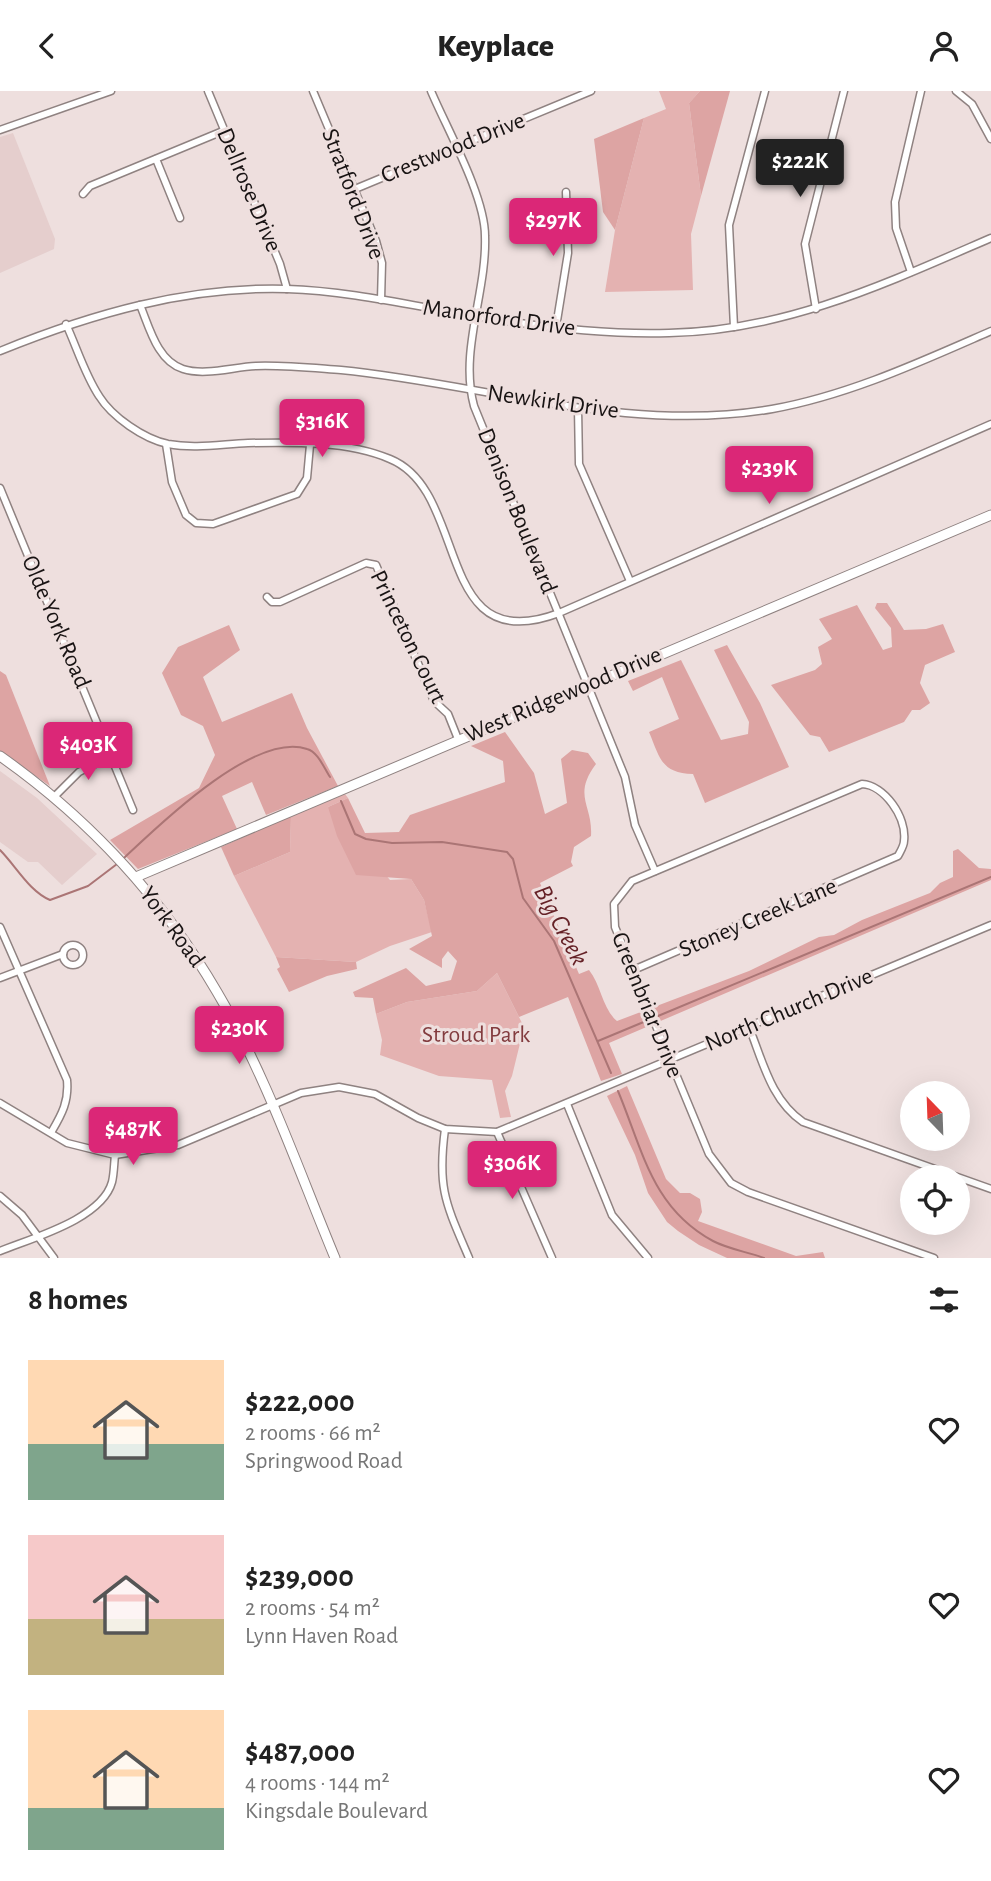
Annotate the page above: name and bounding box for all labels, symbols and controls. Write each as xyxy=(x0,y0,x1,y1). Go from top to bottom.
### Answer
icon: back xyxy=(28,27,66,65)
icon: person xyxy=(925,27,963,65)
text: Keyplace xyxy=(437,30,554,62)
street label: Crestwood Drive xyxy=(378,108,528,188)
street label: Dellrose Drive xyxy=(212,125,286,255)
street label: Stratford Drive xyxy=(317,125,389,263)
pin: $222K xyxy=(751,139,849,199)
text: $222K xyxy=(772,150,828,173)
pin: $297K xyxy=(504,199,602,258)
text: $297K xyxy=(525,209,581,232)
street label: Manorford Drive xyxy=(421,295,577,341)
street label: Newkirk Drive xyxy=(486,381,620,423)
pin: $316K xyxy=(273,399,371,459)
text: $316K xyxy=(295,410,349,433)
street label: Denison Boulevard xyxy=(473,425,561,597)
pin: $239K xyxy=(720,447,818,506)
text: $239K xyxy=(741,457,797,480)
street label: Olde York Road xyxy=(17,552,95,692)
street label: Princeton Court xyxy=(365,567,451,708)
street label: West Ridgewood Drive xyxy=(461,643,665,747)
pin: $403K xyxy=(39,723,137,782)
text: $403K xyxy=(59,733,117,756)
street label: Stoney Creek Lane xyxy=(676,874,840,962)
water label: Big Creek xyxy=(529,881,593,969)
street label: York Road xyxy=(135,882,209,972)
street label: Greenbriar Drive xyxy=(607,929,687,1081)
street label: North Church Drive xyxy=(702,964,876,1056)
pin: $230K xyxy=(190,1007,288,1066)
text: $230K xyxy=(211,1017,267,1040)
park label: Stroud Park xyxy=(422,1023,530,1047)
north arrow xyxy=(900,1081,970,1151)
map controls xyxy=(900,1081,970,1235)
pin: $487K xyxy=(84,1107,182,1167)
text: $487K xyxy=(105,1118,161,1141)
pin: $306K xyxy=(463,1141,561,1201)
text: $306K xyxy=(484,1152,540,1175)
button: locate xyxy=(900,1165,970,1235)
icon: filters xyxy=(925,1281,963,1319)
text: 8 homes xyxy=(28,1285,128,1315)
text: $222,000 xyxy=(245,1387,355,1417)
icon: home xyxy=(84,1388,168,1472)
icon: heart xyxy=(925,1411,963,1449)
text: 2 rooms · 66 m² xyxy=(245,1422,381,1445)
text: Springwood Road xyxy=(245,1450,403,1473)
text: $239,000 xyxy=(245,1562,354,1592)
icon: home xyxy=(84,1563,168,1647)
icon: heart xyxy=(925,1586,963,1624)
text: 2 rooms · 54 m² xyxy=(245,1597,380,1620)
text: Lynn Haven Road xyxy=(245,1625,398,1648)
text: $487,000 xyxy=(245,1737,355,1767)
icon: home xyxy=(84,1738,168,1822)
icon: heart xyxy=(925,1761,963,1799)
text: 4 rooms · 144 m² xyxy=(245,1772,390,1795)
text: Kingsdale Boulevard xyxy=(245,1800,428,1823)

